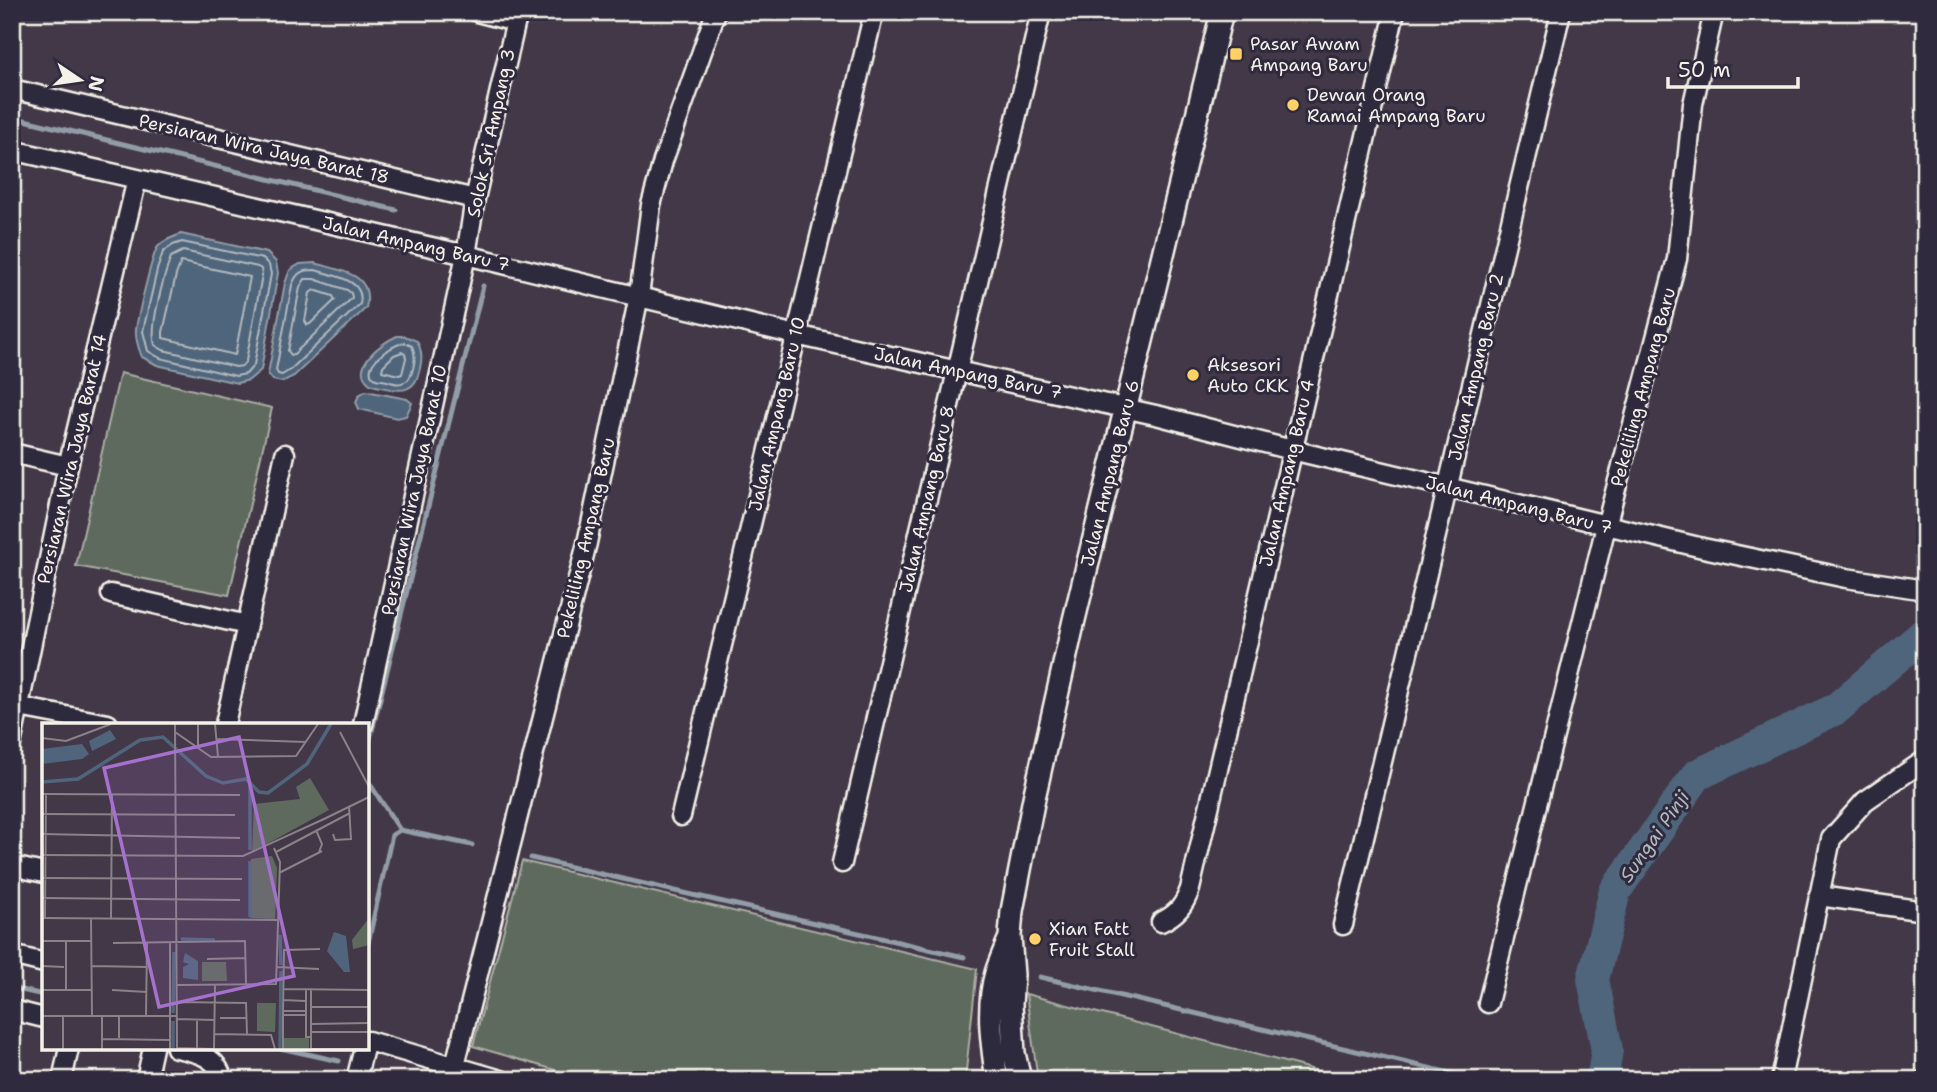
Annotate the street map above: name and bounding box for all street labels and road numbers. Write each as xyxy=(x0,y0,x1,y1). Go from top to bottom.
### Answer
street label: Solok Sri Ampang 3 xyxy=(461,46,521,220)
street label: Persiaran Wira Jaya Barat 18 xyxy=(136,108,392,190)
street label: Jalan Ampang Baru 7 xyxy=(320,211,512,277)
street label: Jalan Ampang Baru 2 xyxy=(1443,271,1509,463)
street label: Pekeliling Ampang Baru xyxy=(1605,285,1681,489)
street label: Jalan Ampang Baru 10 xyxy=(743,314,811,514)
street label: Persiaran Wira Jaya Barat 14 xyxy=(32,332,112,586)
street label: Jalan Ampang Baru 7 xyxy=(872,341,1064,405)
street label: Persiaran Wira Jaya Barat 10 xyxy=(376,362,452,618)
street label: Jalan Ampang Baru 6 xyxy=(1075,377,1145,569)
street label: Jalan Ampang Baru 4 xyxy=(1254,377,1320,569)
street label: Jalan Ampang Baru 8 xyxy=(894,403,960,595)
street label: Pekeliling Ampang Baru xyxy=(551,435,621,641)
street label: Jalan Ampang Baru 7 xyxy=(1423,470,1615,540)

